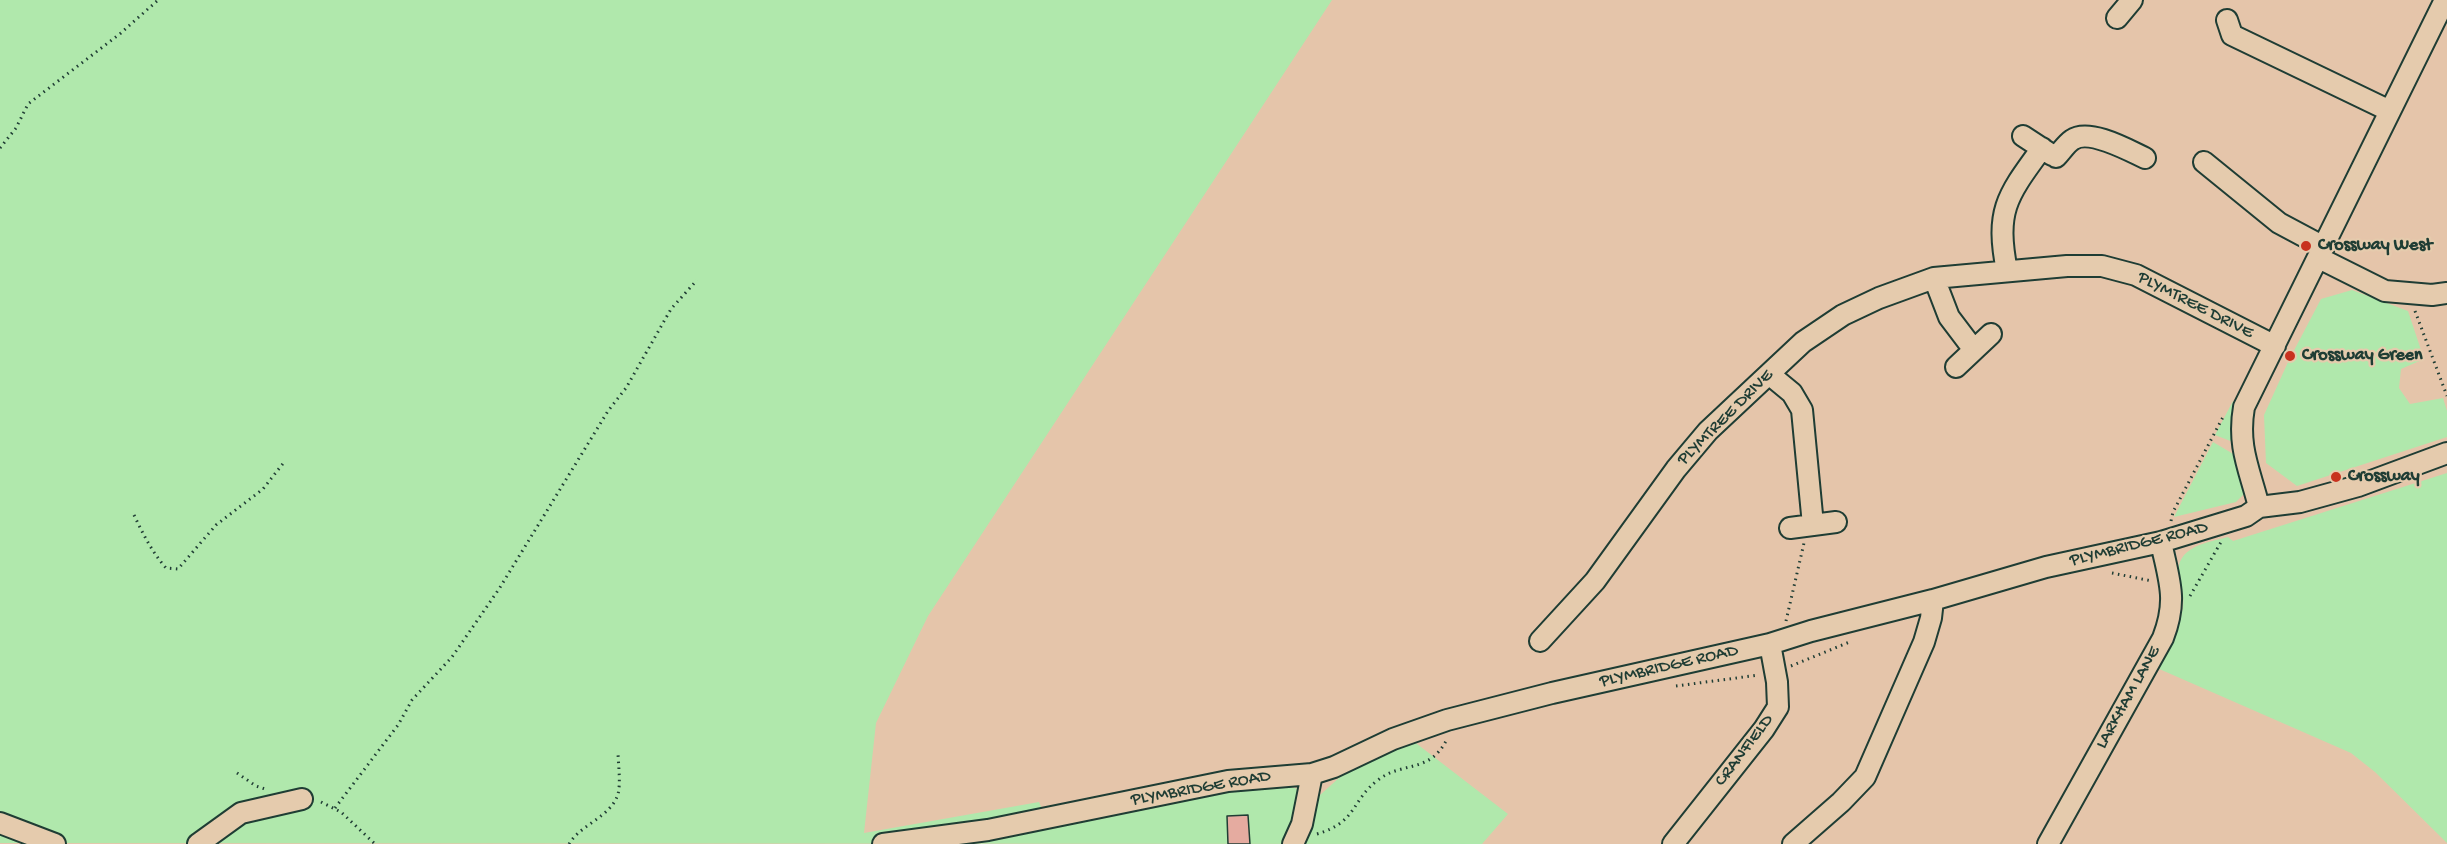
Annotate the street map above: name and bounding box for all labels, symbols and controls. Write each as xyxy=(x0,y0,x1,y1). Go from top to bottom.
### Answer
place label: Crossway West xyxy=(2318,235,2432,257)
marker: Crossway West xyxy=(2299,239,2313,253)
street label: PLYMTREE DRIVE xyxy=(2133,268,2257,344)
place label: Crossway Green xyxy=(2302,345,2423,367)
marker: Crossway Green xyxy=(2283,349,2297,363)
street label: PLYMTREE DRIVE xyxy=(1673,365,1779,471)
place label: Crossway xyxy=(2348,466,2420,488)
marker: Crossway xyxy=(2329,470,2343,484)
street label: PLYMBRIDGE ROAD xyxy=(2068,517,2210,573)
street label: PLYMBRIDGE ROAD xyxy=(1598,641,1740,693)
street label: LARKHAM LANE xyxy=(2092,643,2166,753)
street label: CRANFIELD xyxy=(1711,711,1779,791)
street label: PLYMBRIDGE ROAD xyxy=(1129,766,1273,812)

